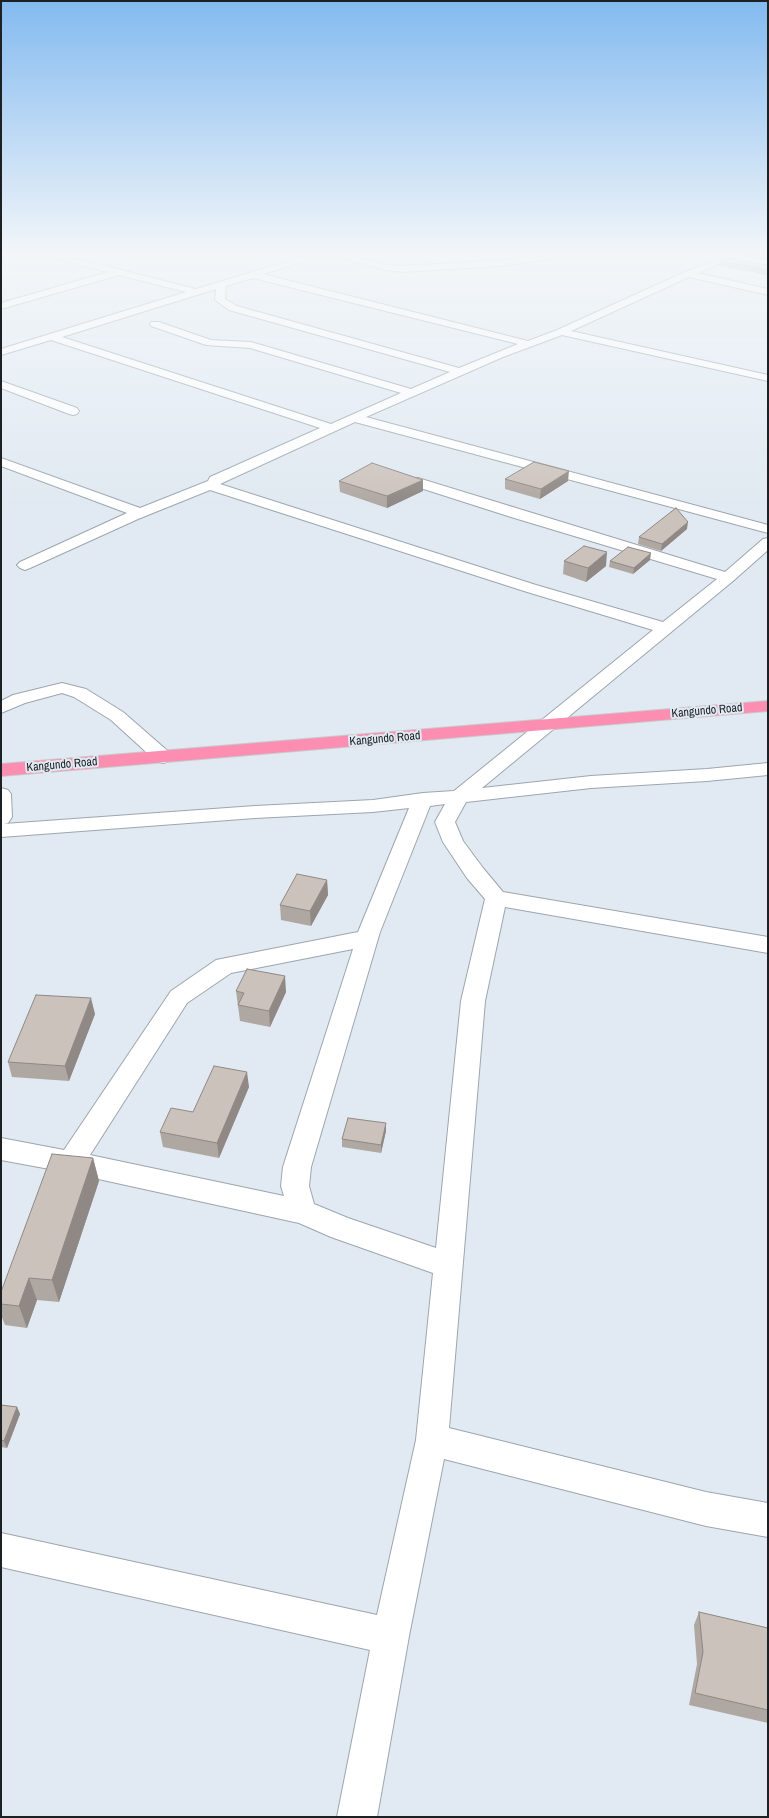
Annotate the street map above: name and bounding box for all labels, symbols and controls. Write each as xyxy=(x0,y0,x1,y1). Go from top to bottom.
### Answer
street label: Kangundo Road xyxy=(671,701,743,721)
street label: Kangundo Road xyxy=(349,729,421,749)
street label: Kangundo Road xyxy=(26,755,98,775)

